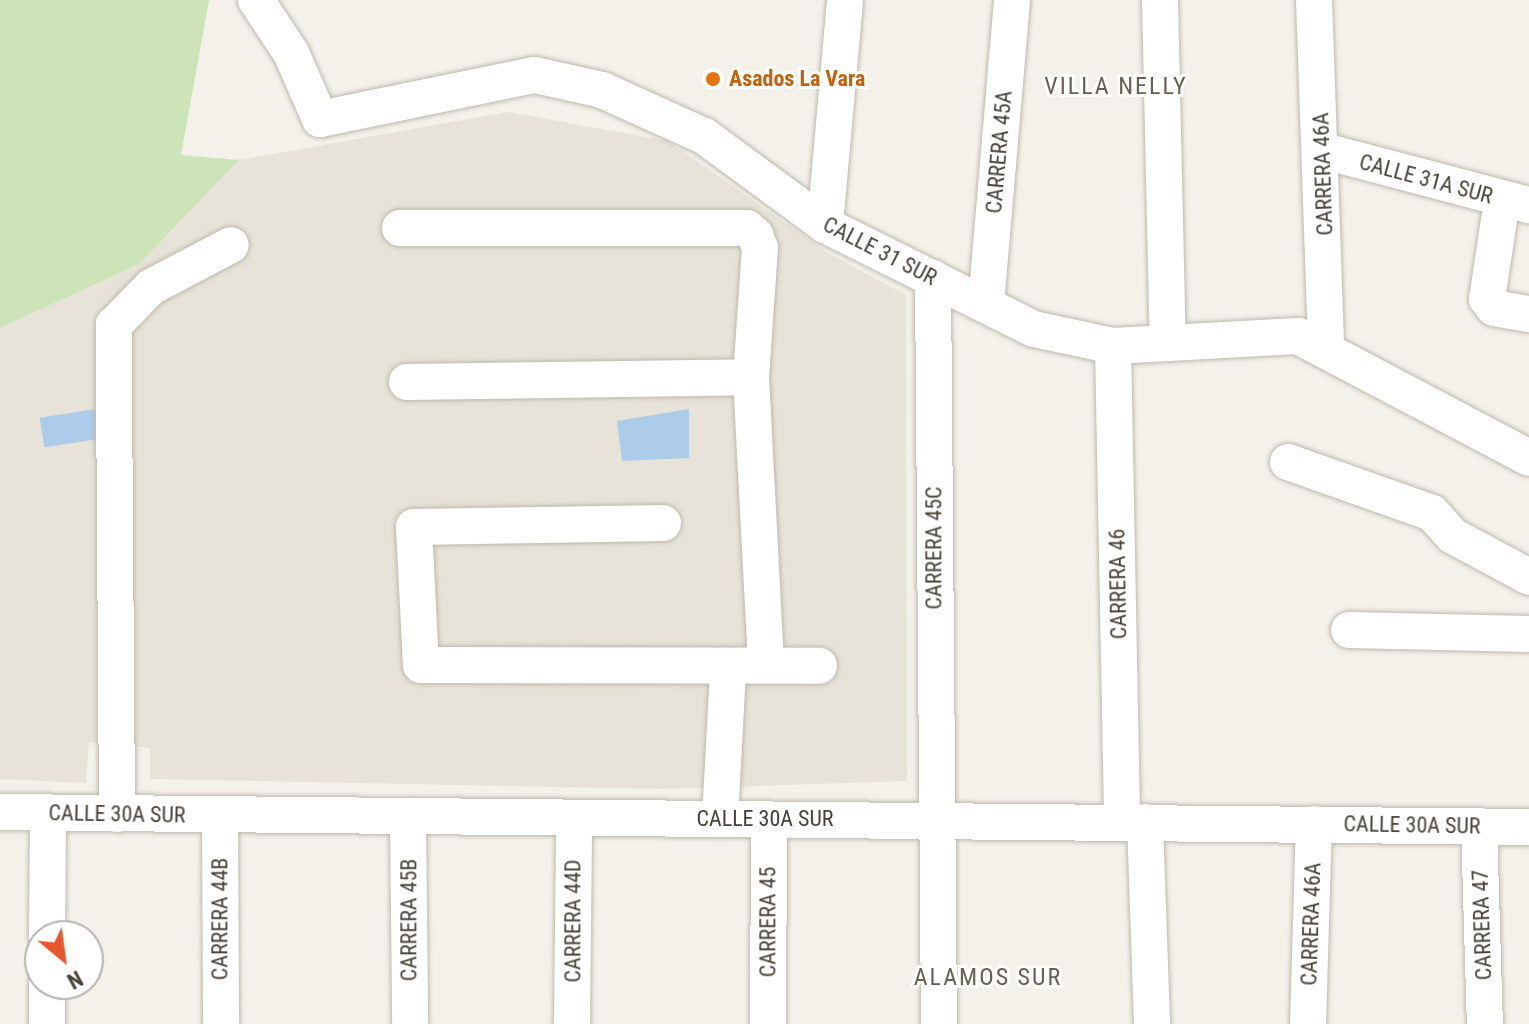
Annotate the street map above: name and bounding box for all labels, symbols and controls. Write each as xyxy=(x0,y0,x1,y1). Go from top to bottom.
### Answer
place label: Asados La Vara xyxy=(729,66,865,92)
marker: Asados La Vara xyxy=(704,70,722,88)
district label: VILLA NELLY xyxy=(1044,73,1188,101)
street label: CARRERA 45A xyxy=(980,89,1018,215)
street label: CARRERA 46A xyxy=(1308,112,1338,236)
street label: CALLE 31A SUR xyxy=(1356,149,1496,209)
street label: CALLE 31 SUR xyxy=(819,211,941,291)
street label: CARRERA 45C xyxy=(921,486,947,610)
street label: CARRERA 46 xyxy=(1104,528,1132,640)
street label: CALLE 30A SUR xyxy=(48,800,186,828)
street label: CALLE 30A SUR xyxy=(697,806,833,832)
street label: CALLE 30A SUR xyxy=(1343,811,1481,839)
street label: CARRERA 44B xyxy=(207,858,233,980)
street label: CARRERA 45B xyxy=(396,859,422,981)
street label: CARRERA 44D xyxy=(560,859,586,983)
street label: CARRERA 46A xyxy=(1296,862,1326,986)
street label: CARRERA 45 xyxy=(755,867,781,977)
street label: CARRERA 47 xyxy=(1467,869,1497,981)
north arrow xyxy=(24,920,104,1000)
district label: ALAMOS SUR xyxy=(914,964,1062,992)
text: N xyxy=(63,965,87,994)

